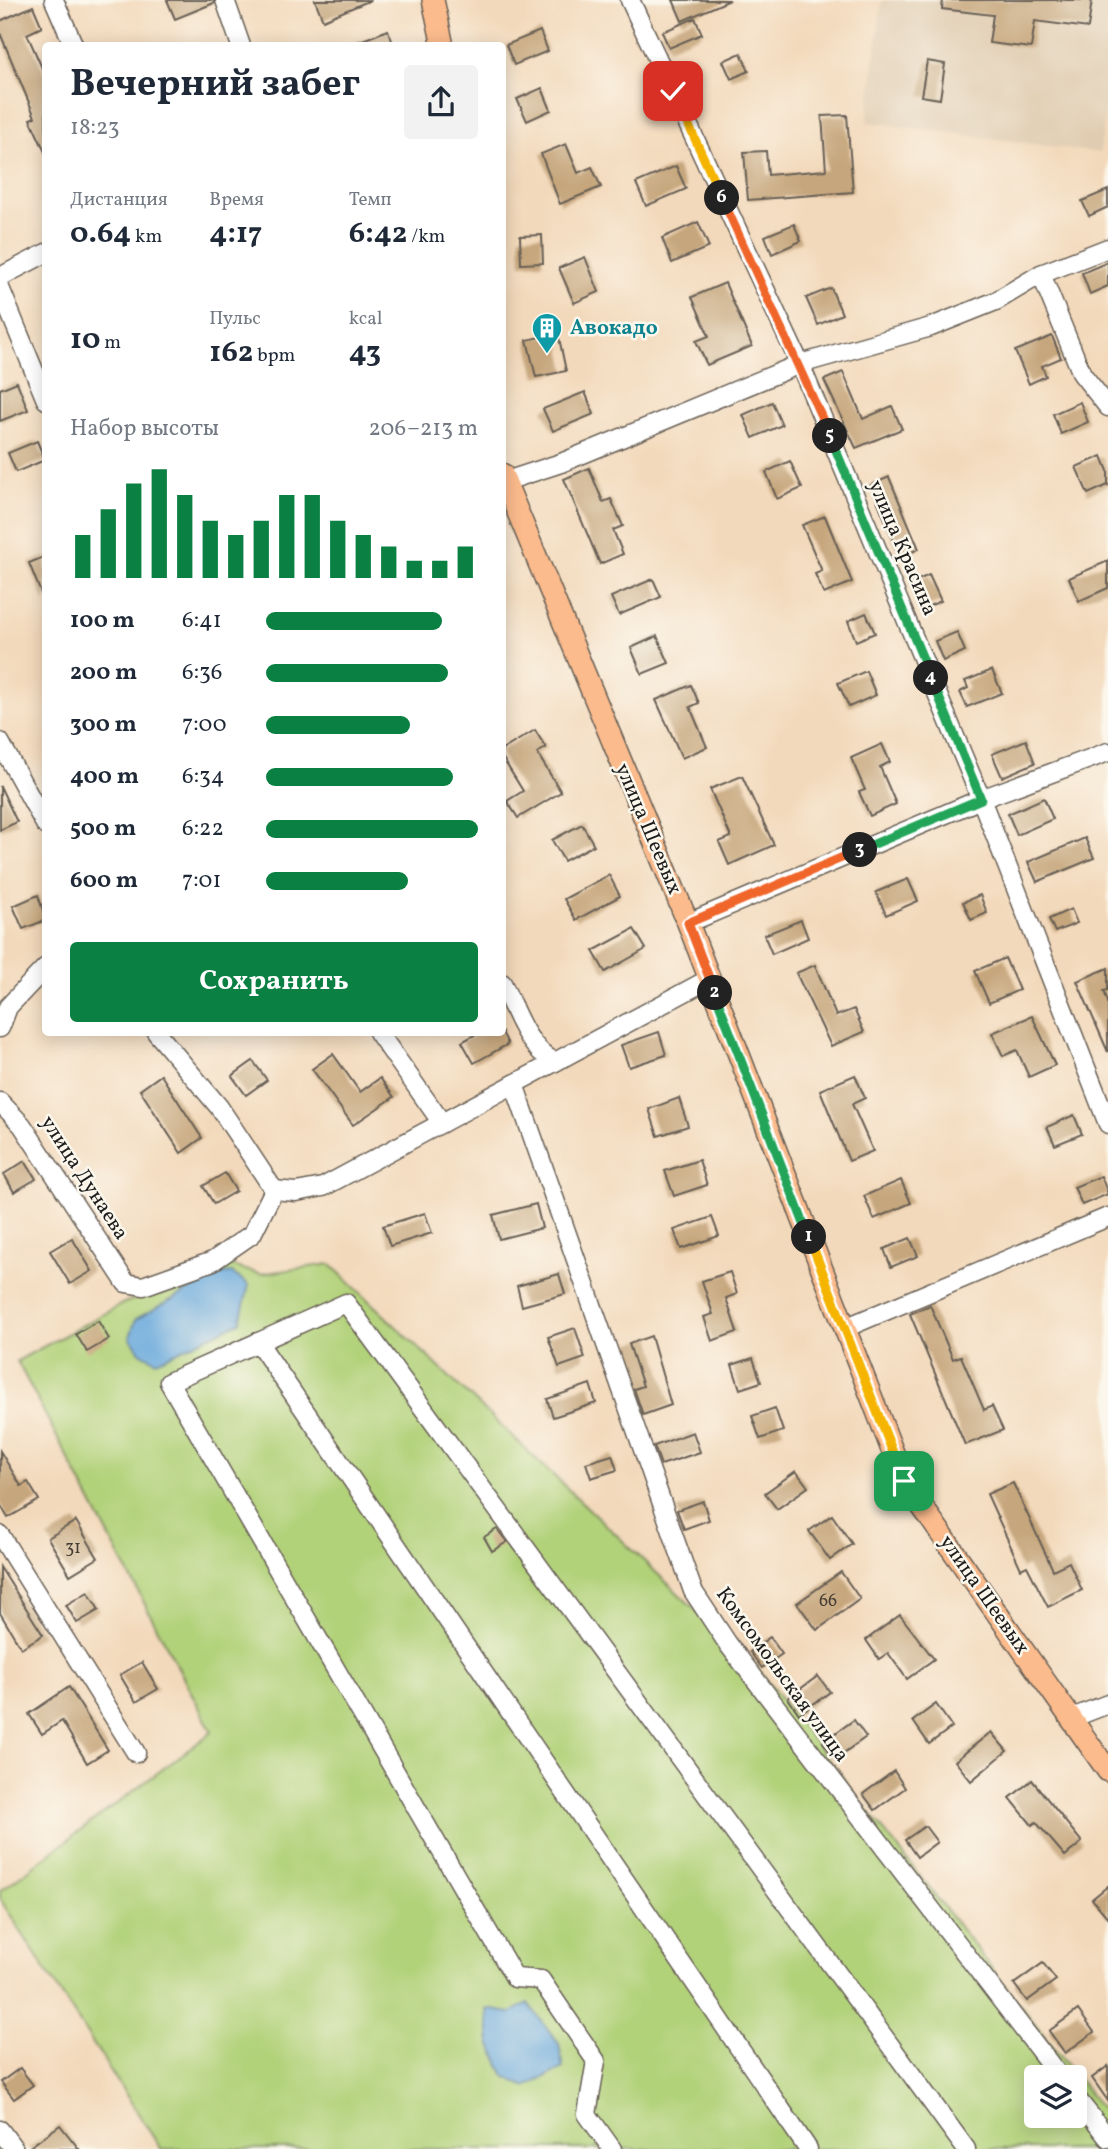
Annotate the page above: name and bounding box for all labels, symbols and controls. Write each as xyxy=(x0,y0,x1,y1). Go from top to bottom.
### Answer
text: Вечерний забег xyxy=(70,59,360,112)
pin xyxy=(643,61,703,121)
button: share xyxy=(404,65,478,139)
icon: check xyxy=(654,72,692,110)
text: 18:23 xyxy=(70,112,120,144)
pin: 6 xyxy=(704,180,740,216)
text: 6 xyxy=(716,184,727,210)
text: Дистанция xyxy=(70,187,168,213)
text: Время xyxy=(209,187,264,213)
text: Темп xyxy=(349,187,392,213)
text: 0.64 xyxy=(70,213,131,255)
text: 4:17 xyxy=(209,213,262,255)
text: 6:42 xyxy=(349,213,407,255)
text: km xyxy=(131,224,162,250)
text: /km xyxy=(407,224,445,250)
text: Пульс xyxy=(209,306,261,332)
text: kcal xyxy=(349,306,382,332)
building icon: Авокадо xyxy=(530,311,564,355)
place label: Авокадо xyxy=(570,314,658,343)
text: 10 xyxy=(70,319,101,361)
text: m xyxy=(101,330,121,356)
text: 162 xyxy=(209,332,253,374)
text: 43 xyxy=(349,332,381,374)
text: bpm xyxy=(253,343,295,369)
text: Набор высоты xyxy=(70,413,219,445)
text: 206–213 m xyxy=(368,413,478,445)
pin: 5 xyxy=(812,418,848,453)
text: 5 xyxy=(825,422,834,448)
street label: улица Красина xyxy=(860,476,944,620)
text: 100 m xyxy=(70,605,135,637)
text: 6:41 xyxy=(182,605,222,637)
text: 200 m xyxy=(70,657,137,689)
text: 6:36 xyxy=(182,657,223,689)
pin: 4 xyxy=(914,660,948,696)
text: 4 xyxy=(925,664,936,690)
text: 300 m xyxy=(70,709,137,741)
text: 7:00 xyxy=(182,709,227,741)
street label: улица Шеевых xyxy=(607,759,689,899)
text: 400 m xyxy=(70,761,139,793)
text: 6:34 xyxy=(182,761,225,793)
text: 500 m xyxy=(70,813,136,845)
text: 6:22 xyxy=(182,813,224,845)
pin: 3 xyxy=(842,832,878,868)
text: 3 xyxy=(855,836,864,862)
text: 600 m xyxy=(70,865,138,897)
text: 7:01 xyxy=(182,865,221,897)
button: Сохранить xyxy=(70,942,478,1022)
pin: 2 xyxy=(698,976,732,1010)
text: 2 xyxy=(710,979,719,1005)
street label: улица Дунаева xyxy=(33,1110,135,1246)
pin: 1 xyxy=(792,1220,826,1254)
text: 1 xyxy=(805,1223,812,1249)
pin xyxy=(874,1451,934,1511)
icon: arrive xyxy=(885,1462,923,1500)
street label: улица Шеевых xyxy=(932,1529,1036,1661)
house number: 31 xyxy=(65,1536,81,1561)
street label: Комсомольская улица xyxy=(709,1581,855,1769)
house number: 66 xyxy=(819,1589,837,1614)
map controls xyxy=(1024,2065,1087,2128)
button: layers xyxy=(1024,2065,1087,2128)

